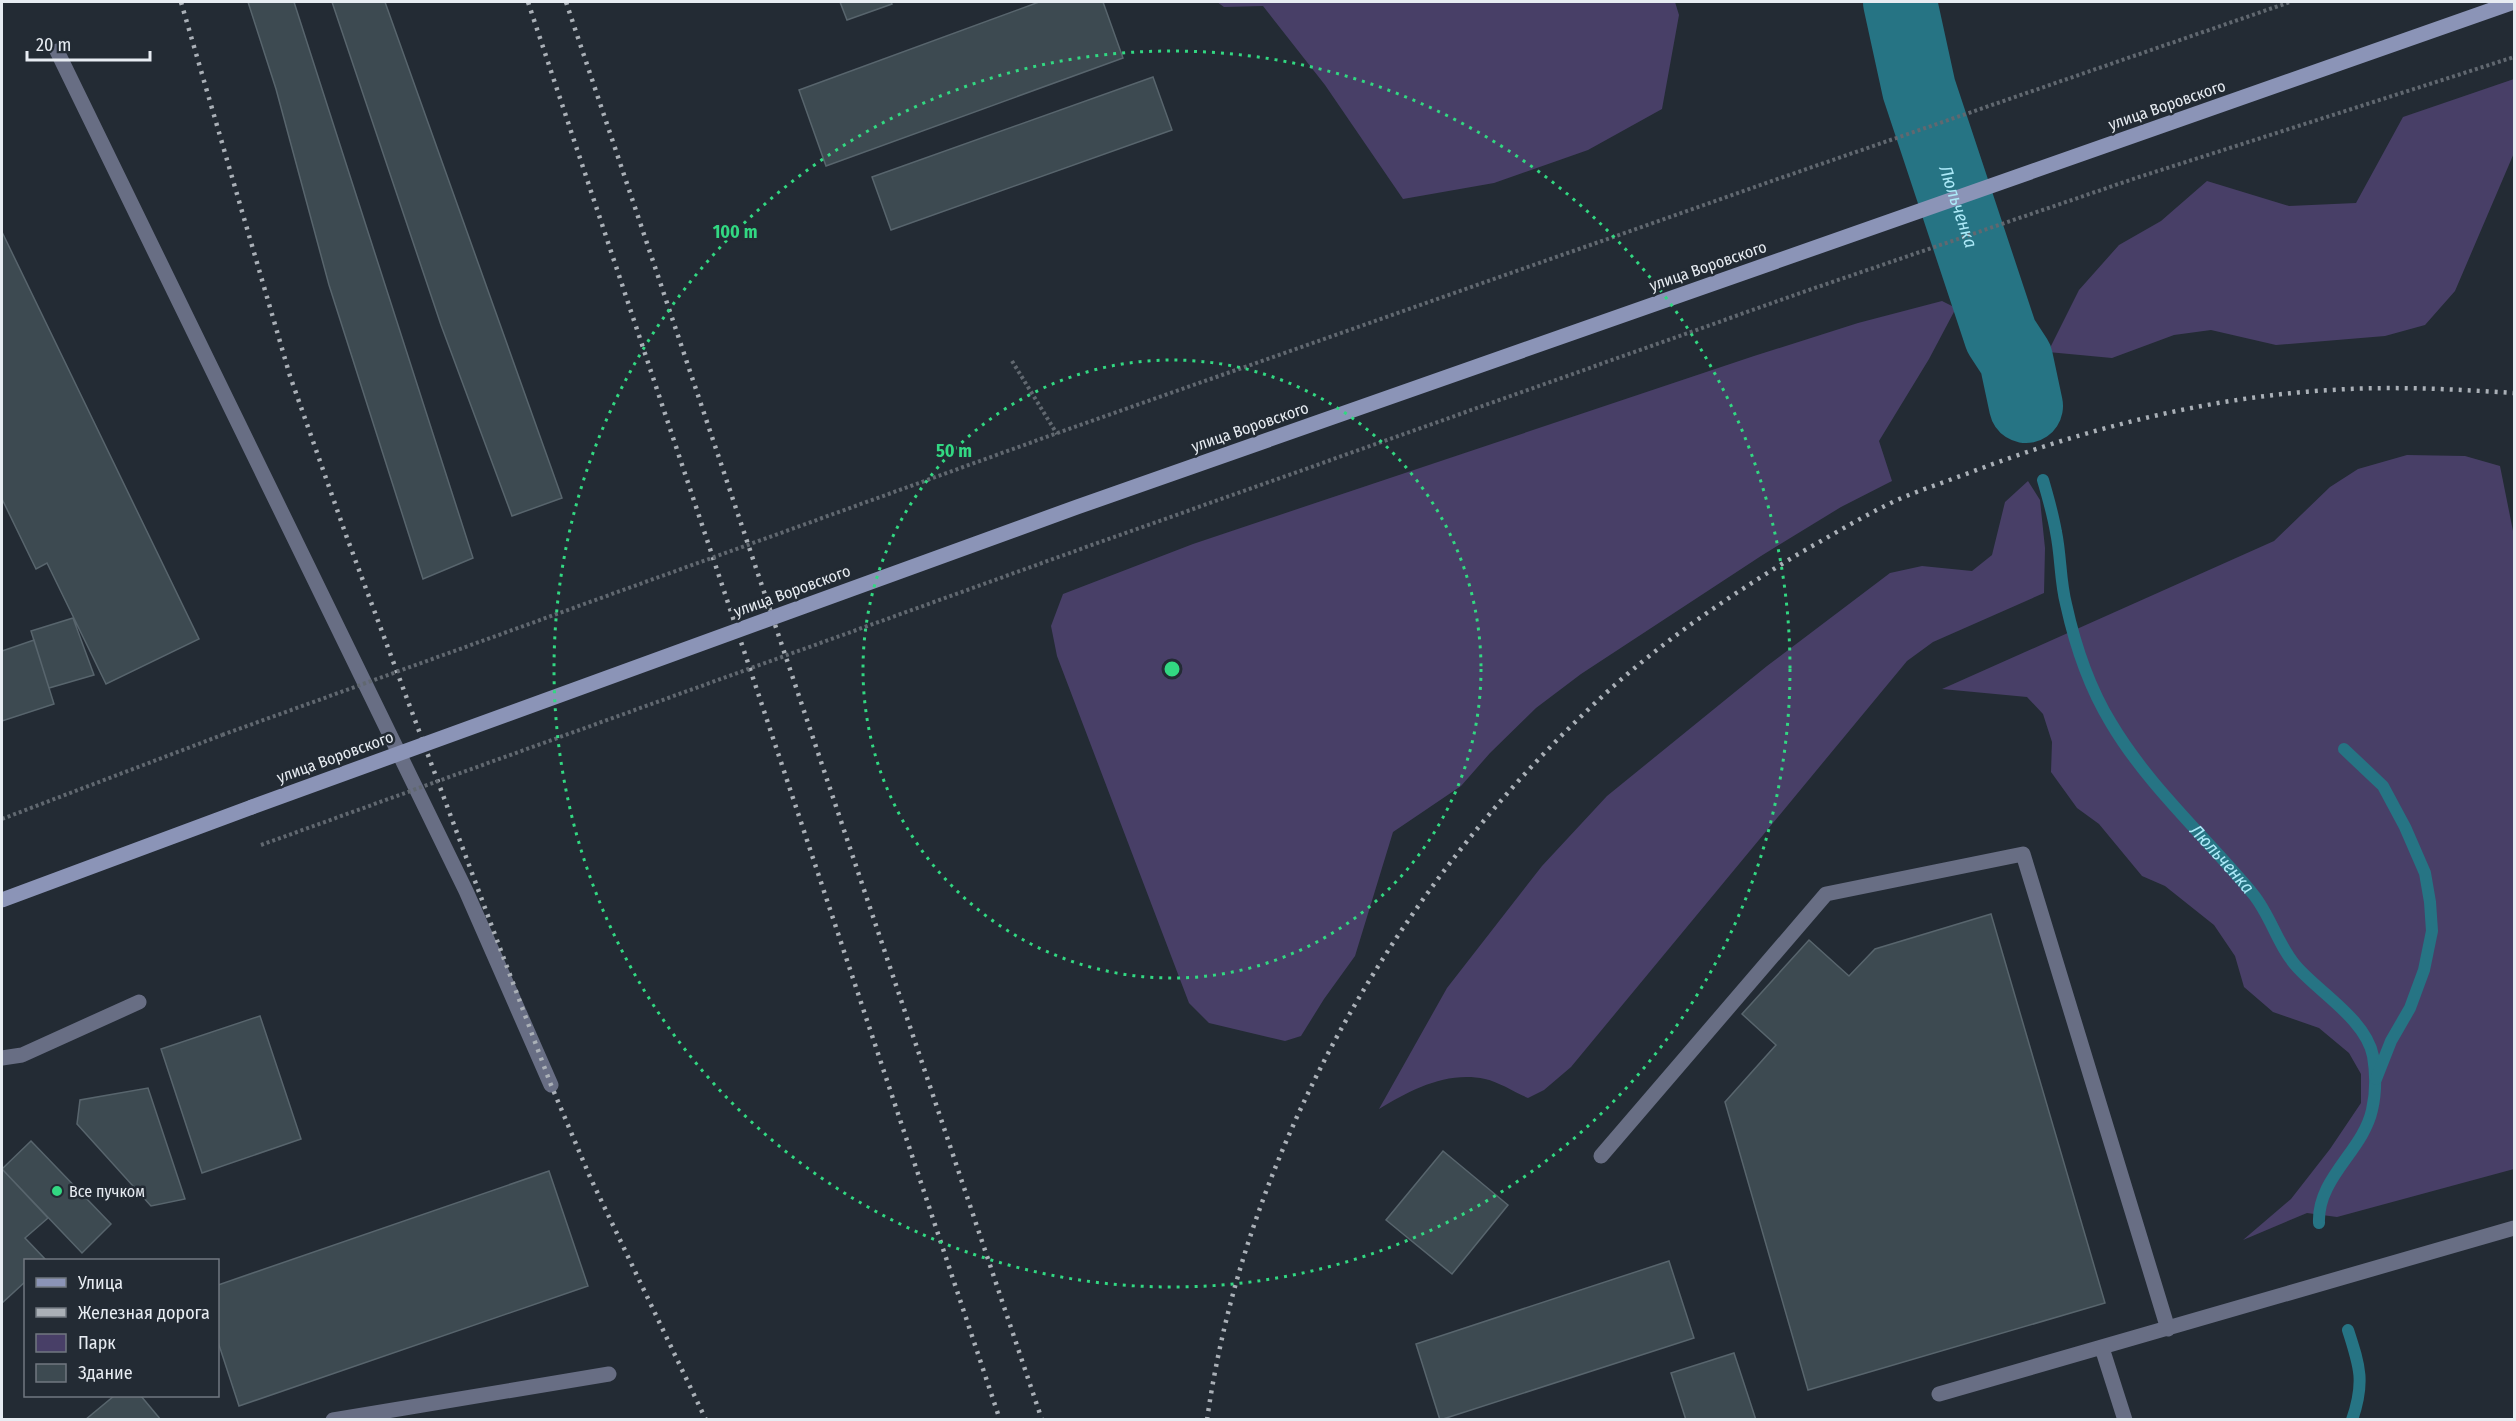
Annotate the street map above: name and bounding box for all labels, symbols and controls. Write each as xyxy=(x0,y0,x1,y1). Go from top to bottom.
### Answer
scale bar xyxy=(27,24,150,62)
text: 20 m xyxy=(36,34,71,56)
street label: улица Воровского xyxy=(2106,76,2228,134)
water label: Люльченка xyxy=(1934,162,1982,251)
text: 100 m xyxy=(713,221,757,243)
street label: улица Воровского xyxy=(1647,237,1769,295)
street label: улица Воровского xyxy=(1189,398,1311,456)
text: 50 m xyxy=(936,440,972,462)
street label: улица Воровского xyxy=(731,561,853,621)
centre of rings xyxy=(1162,659,1182,679)
street label: улица Воровского xyxy=(274,727,396,787)
water label: Люльченка xyxy=(2185,819,2259,898)
place label: Все пучком xyxy=(69,1182,145,1201)
marker: Все пучком xyxy=(50,1184,64,1198)
legend xyxy=(24,1259,219,1397)
text: Улица xyxy=(77,1272,123,1294)
text: Железная дорога xyxy=(78,1302,210,1324)
text: Парк xyxy=(78,1332,116,1354)
text: Здание xyxy=(78,1362,133,1384)

